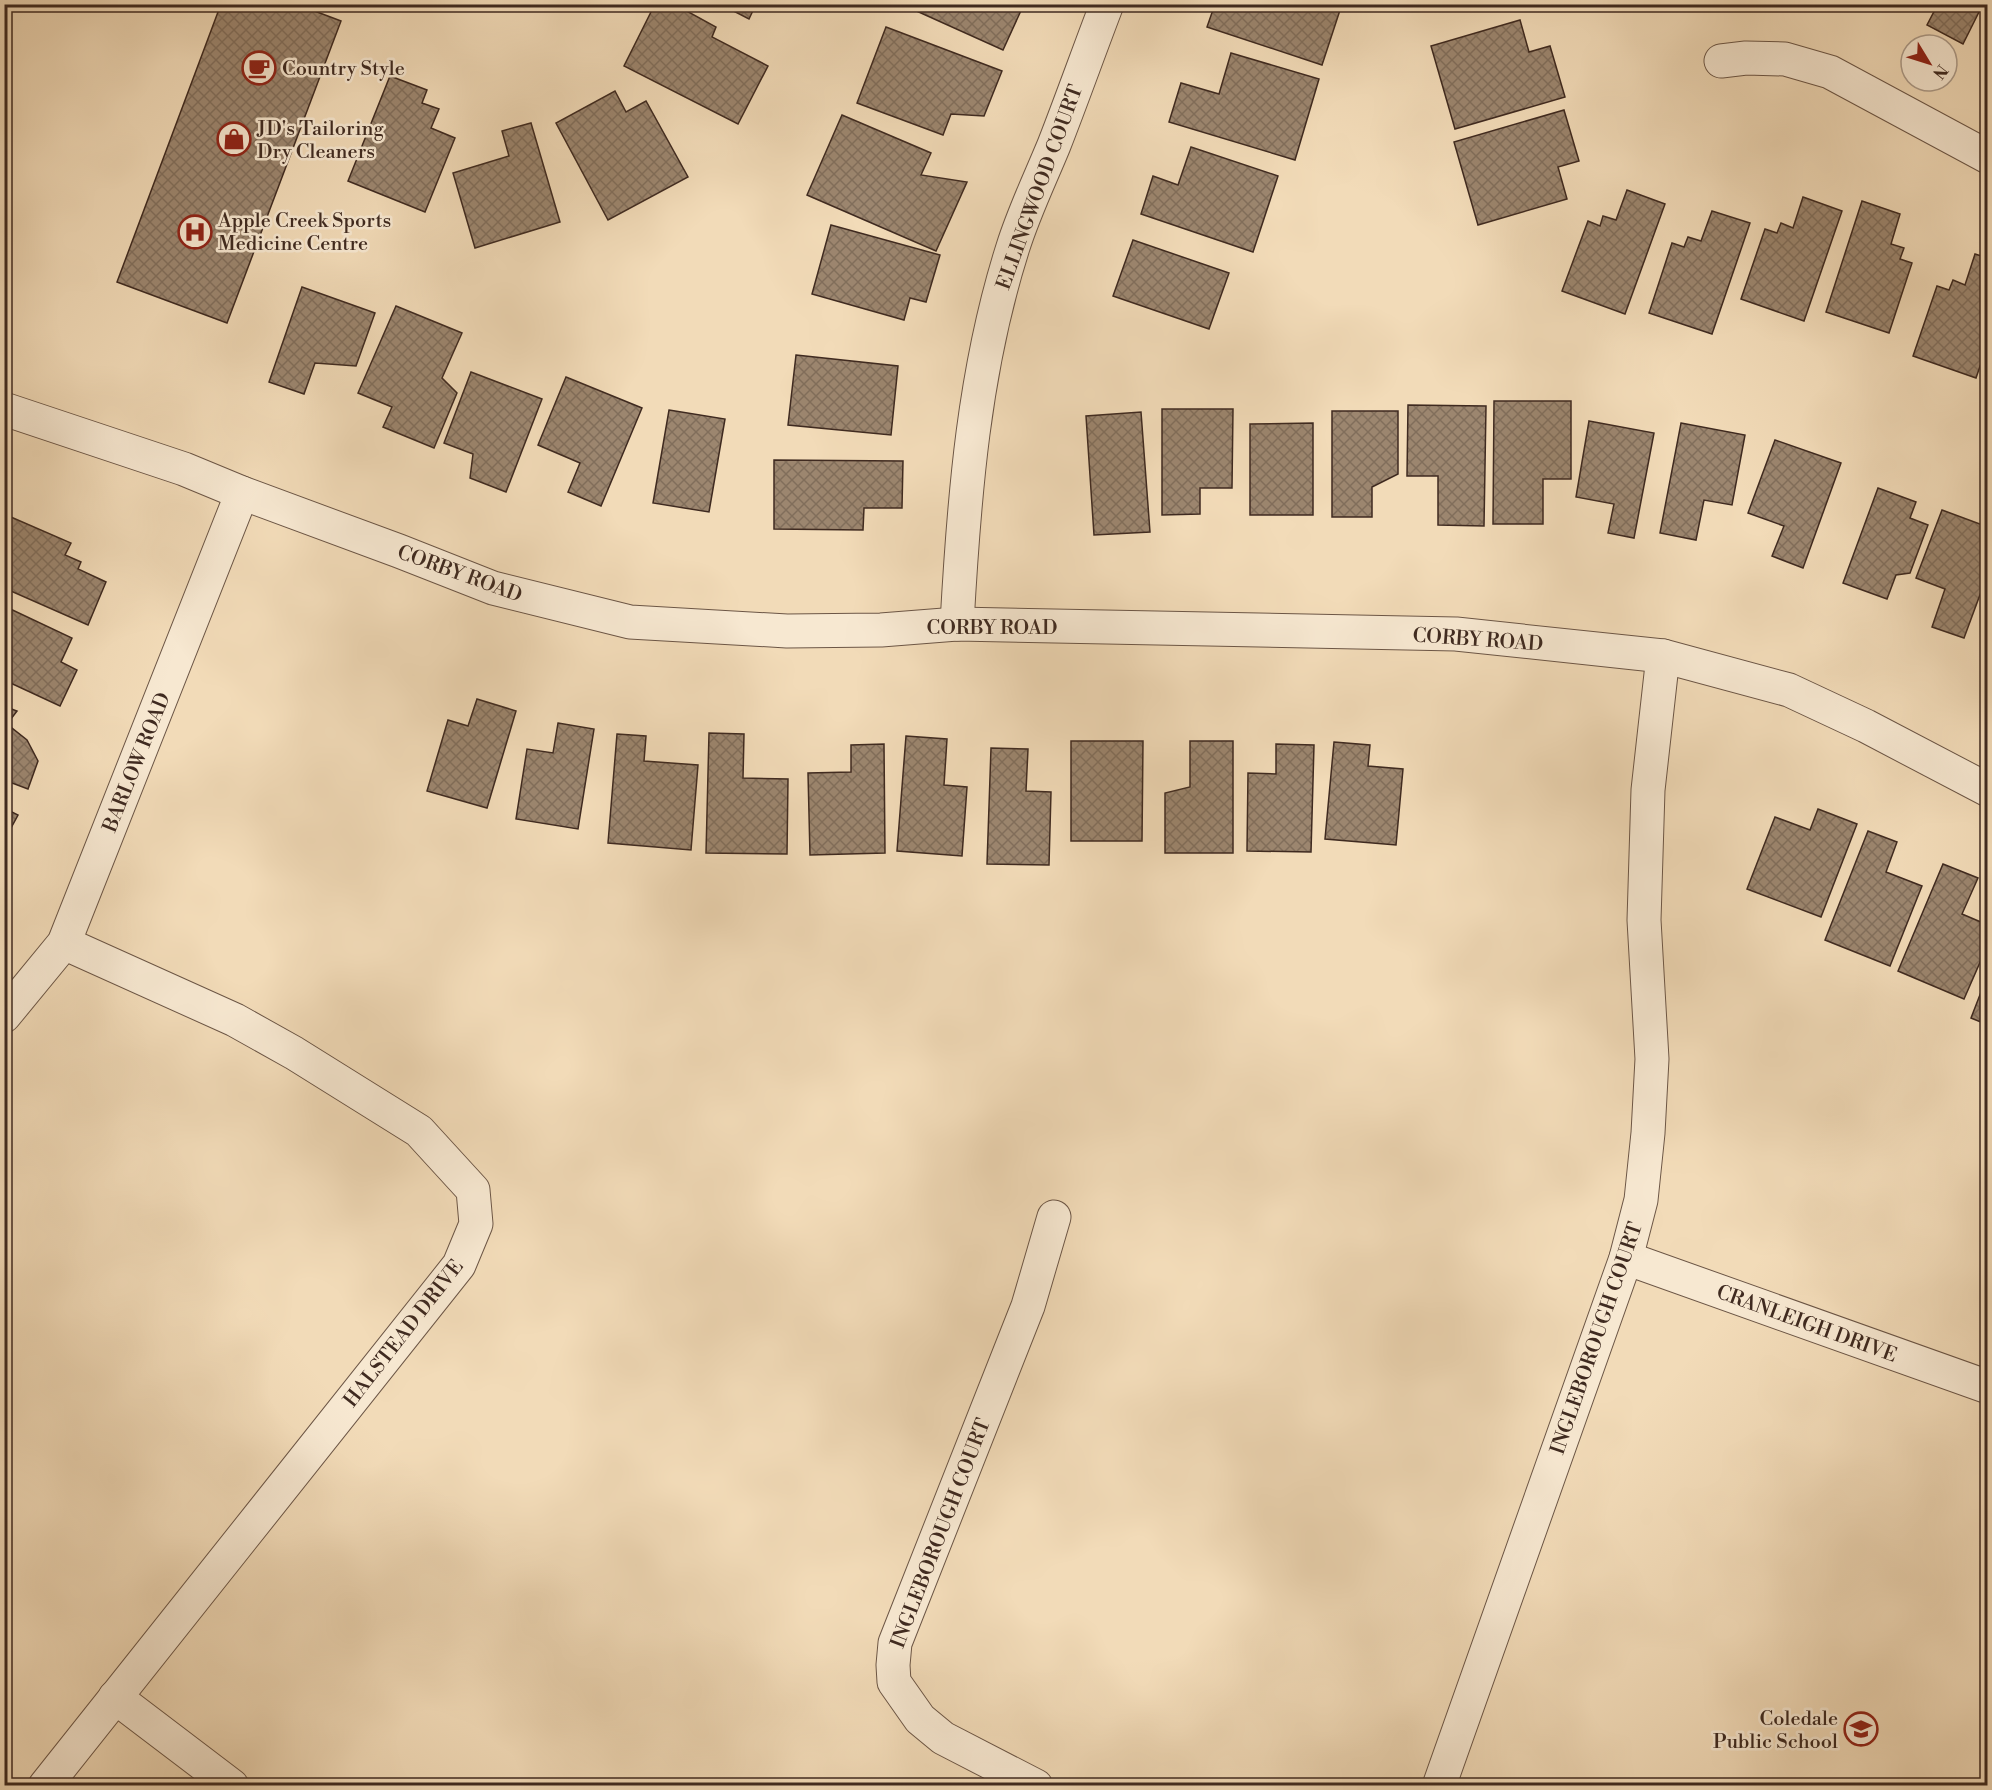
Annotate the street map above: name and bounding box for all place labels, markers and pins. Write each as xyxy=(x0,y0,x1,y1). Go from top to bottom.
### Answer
cafe icon: Country Style xyxy=(241,50,277,86)
place label: Country Style xyxy=(282,57,405,82)
place label: JD's Tailoring Dry Cleaners xyxy=(256,117,384,165)
shop icon: JD's Tailoring Dry Cleaners xyxy=(216,121,252,157)
place label: Apple Creek Sports Medicine Centre xyxy=(217,209,391,257)
hospital icon: Apple Creek Sports Medicine Centre xyxy=(177,214,213,250)
place label: Coledale Public School xyxy=(1713,1707,1838,1755)
school or university icon: Coledale Public School xyxy=(1843,1711,1879,1747)

